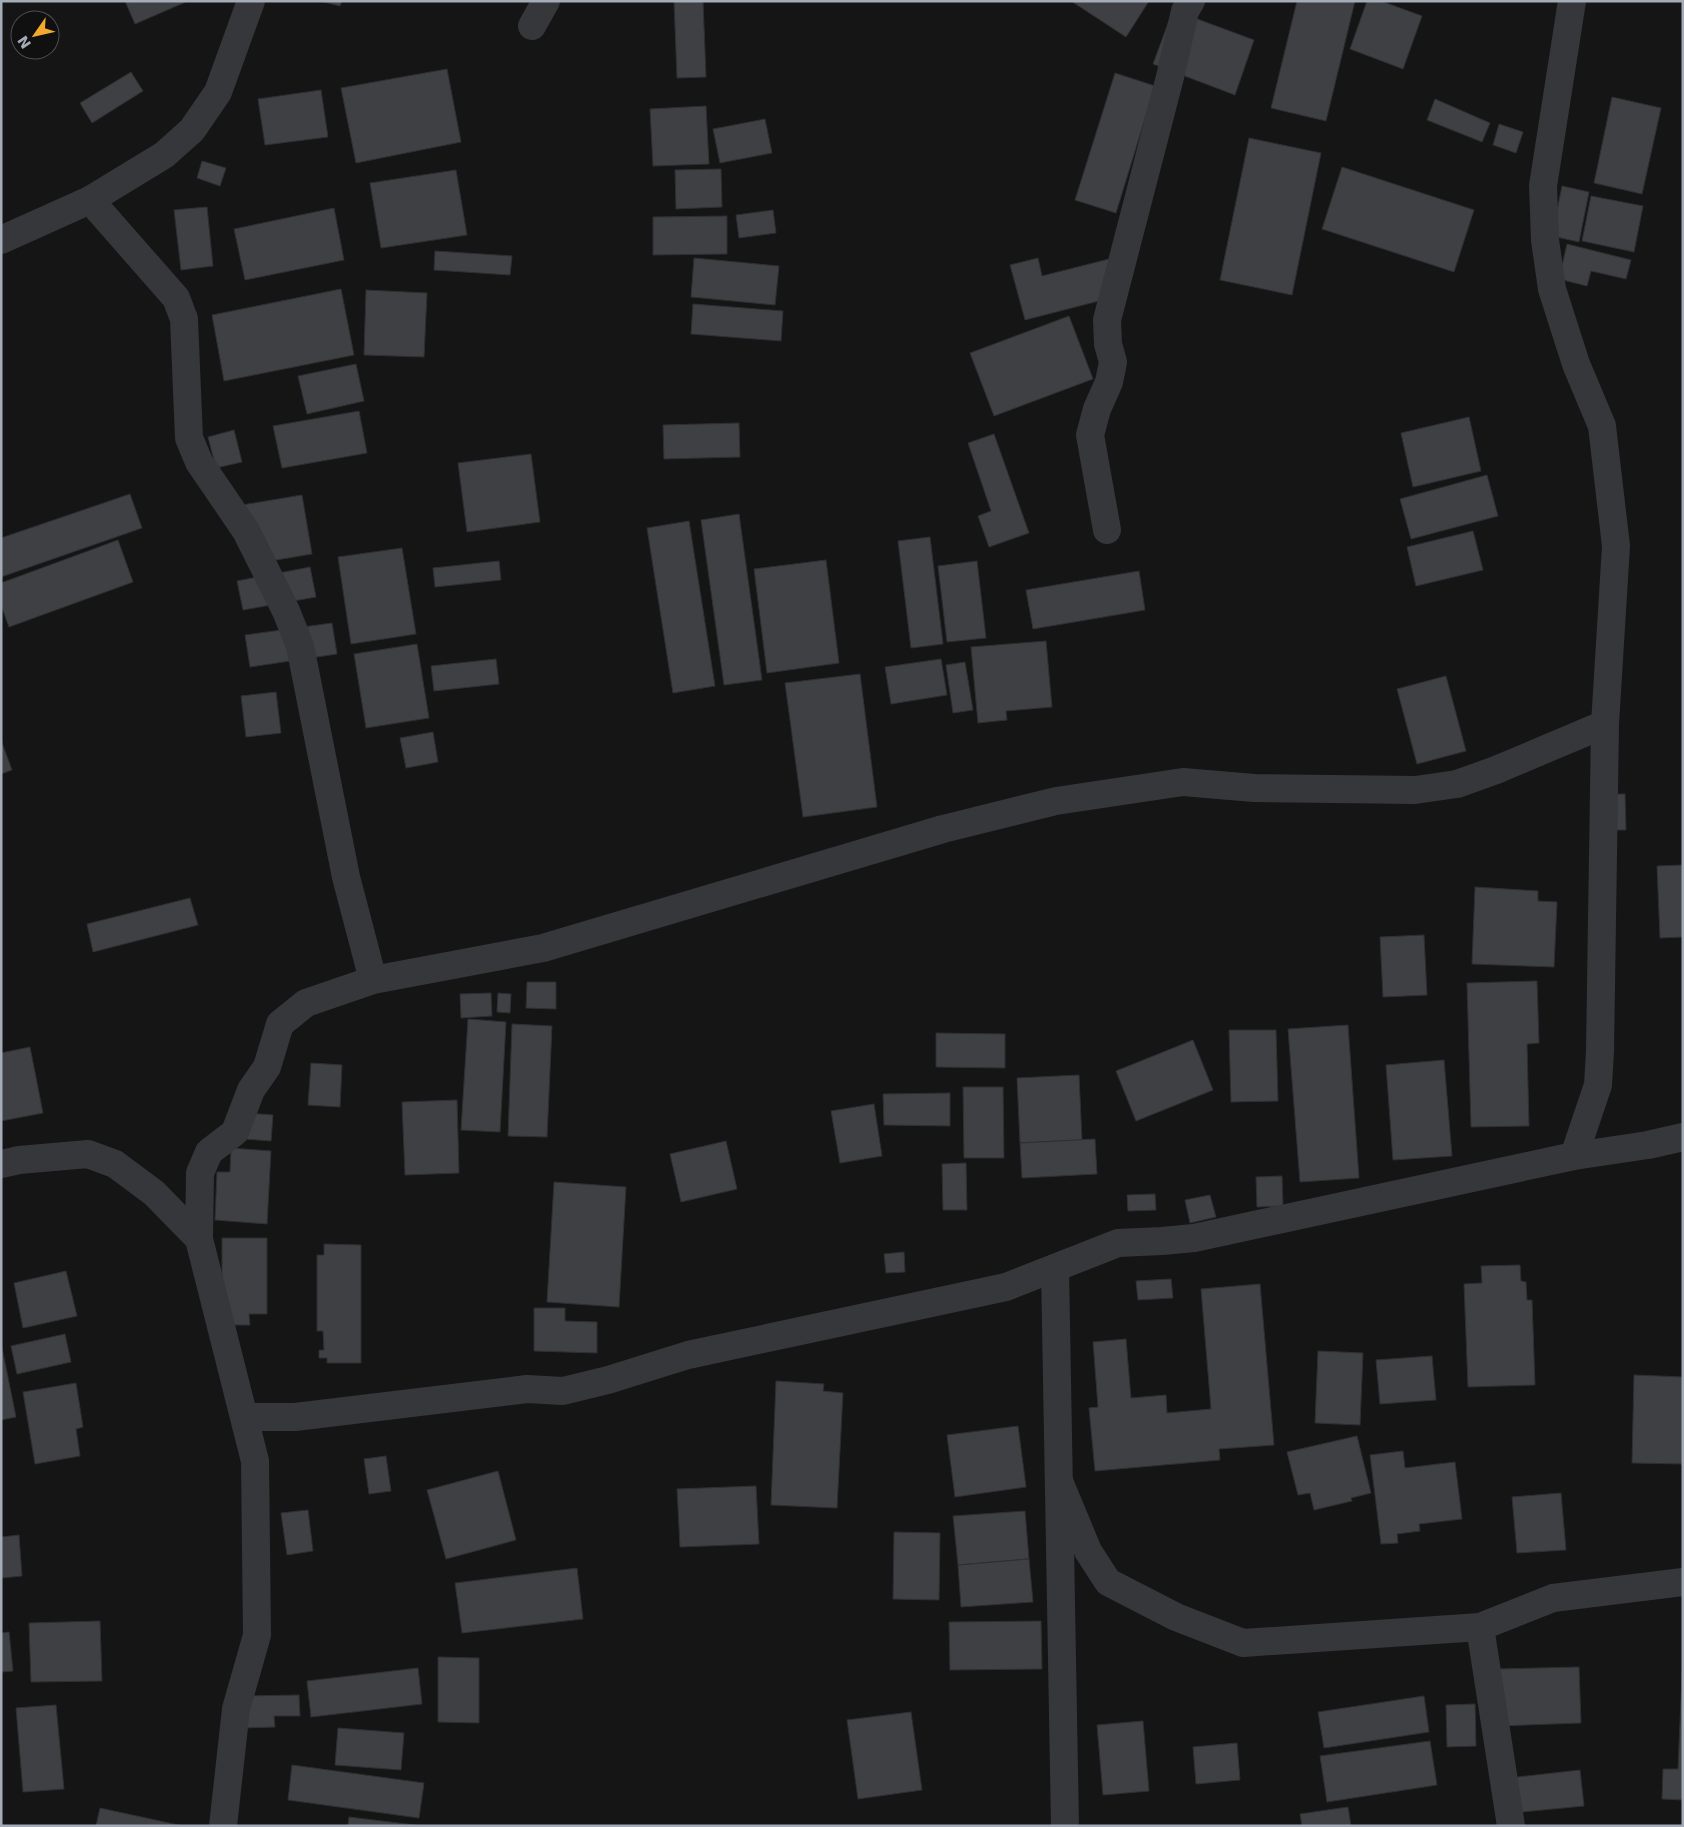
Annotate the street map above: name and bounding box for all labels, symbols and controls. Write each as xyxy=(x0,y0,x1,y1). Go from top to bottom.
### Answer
north arrow xyxy=(10,10,60,60)
text: N xyxy=(14,33,34,52)

